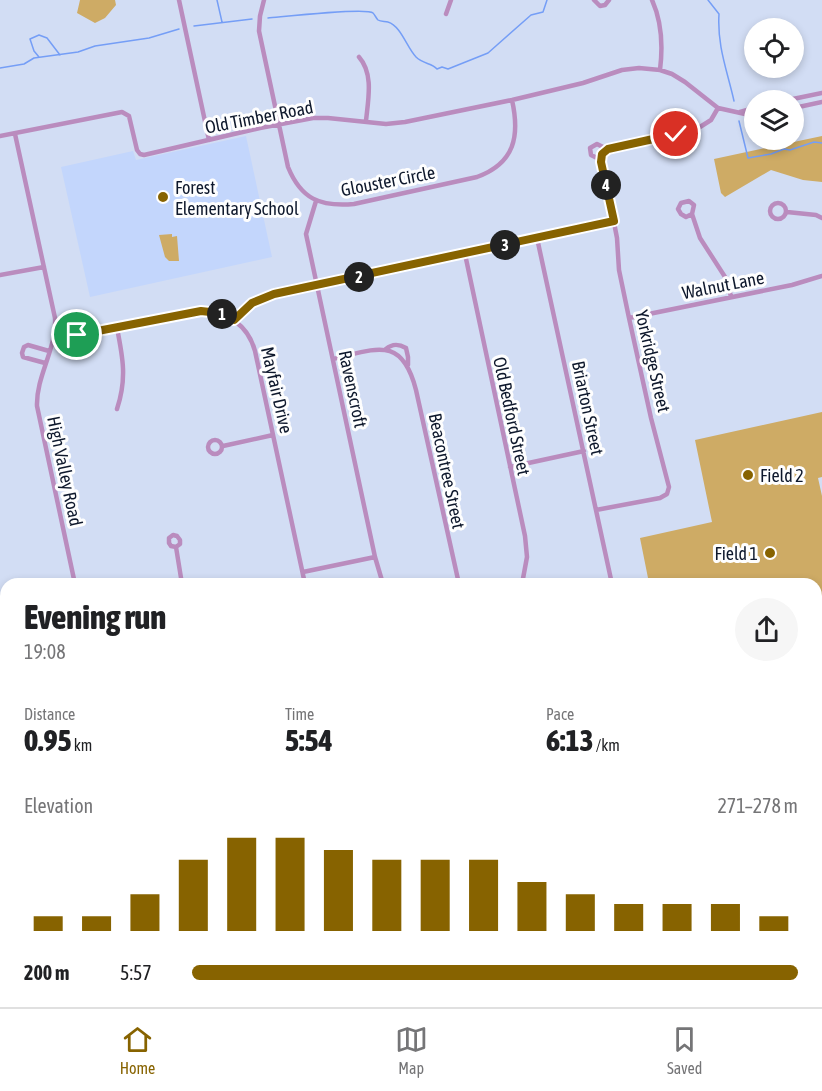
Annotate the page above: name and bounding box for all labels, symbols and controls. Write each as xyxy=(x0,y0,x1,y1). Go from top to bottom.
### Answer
map controls xyxy=(744,18,804,150)
button: locate xyxy=(744,18,804,78)
button: layers xyxy=(744,90,804,150)
street label: Old Timber Road xyxy=(203,96,315,138)
pin xyxy=(650,108,701,159)
icon: check xyxy=(659,117,692,150)
street label: Glouster Circle xyxy=(339,162,437,200)
pin: 4 xyxy=(591,170,621,200)
text: 4 xyxy=(602,176,610,194)
place label: Forest Elementary School xyxy=(175,177,299,219)
marker: Forest Elementary School xyxy=(156,190,170,204)
pin: 3 xyxy=(490,230,520,260)
text: 3 xyxy=(501,236,509,254)
pin: 2 xyxy=(344,262,374,292)
street label: Walnut Lane xyxy=(680,267,766,303)
text: 2 xyxy=(355,268,363,286)
pin: 1 xyxy=(207,299,237,329)
text: 1 xyxy=(218,305,226,323)
street label: Yorkridge Street xyxy=(631,308,675,414)
pin xyxy=(51,309,102,360)
icon: arrive xyxy=(60,318,93,351)
street label: Mayfair Drive xyxy=(257,345,297,435)
street label: Ravenscroft xyxy=(335,348,371,430)
street label: Old Bedford Street xyxy=(489,355,535,477)
street label: Briarton Street xyxy=(568,359,608,457)
street label: Beacontree Street xyxy=(425,411,469,531)
street label: High Valley Road xyxy=(43,414,87,528)
place label: Field 2 xyxy=(760,465,804,486)
marker: Field 2 xyxy=(741,468,755,482)
place label: Field 1 xyxy=(714,543,758,564)
marker: Field 1 xyxy=(763,546,777,560)
text: Evening run xyxy=(24,598,166,636)
button: share xyxy=(735,598,798,661)
text: 19:08 xyxy=(24,640,66,663)
text: Distance xyxy=(24,705,75,723)
text: Time xyxy=(285,705,314,723)
text: Pace xyxy=(546,705,574,723)
text: 0.95 xyxy=(24,723,72,757)
text: 5:54 xyxy=(285,723,333,757)
text: 6:13 xyxy=(546,723,594,757)
text: km xyxy=(72,736,92,754)
text: /km xyxy=(594,736,620,754)
text: Elevation xyxy=(24,794,93,817)
text: 271–278 m xyxy=(717,794,798,817)
text: 200 m xyxy=(24,961,69,984)
text: 5:57 xyxy=(120,961,152,984)
tab: Home xyxy=(120,1023,155,1077)
tab: Map xyxy=(395,1023,428,1077)
tab: Saved xyxy=(667,1023,702,1077)

